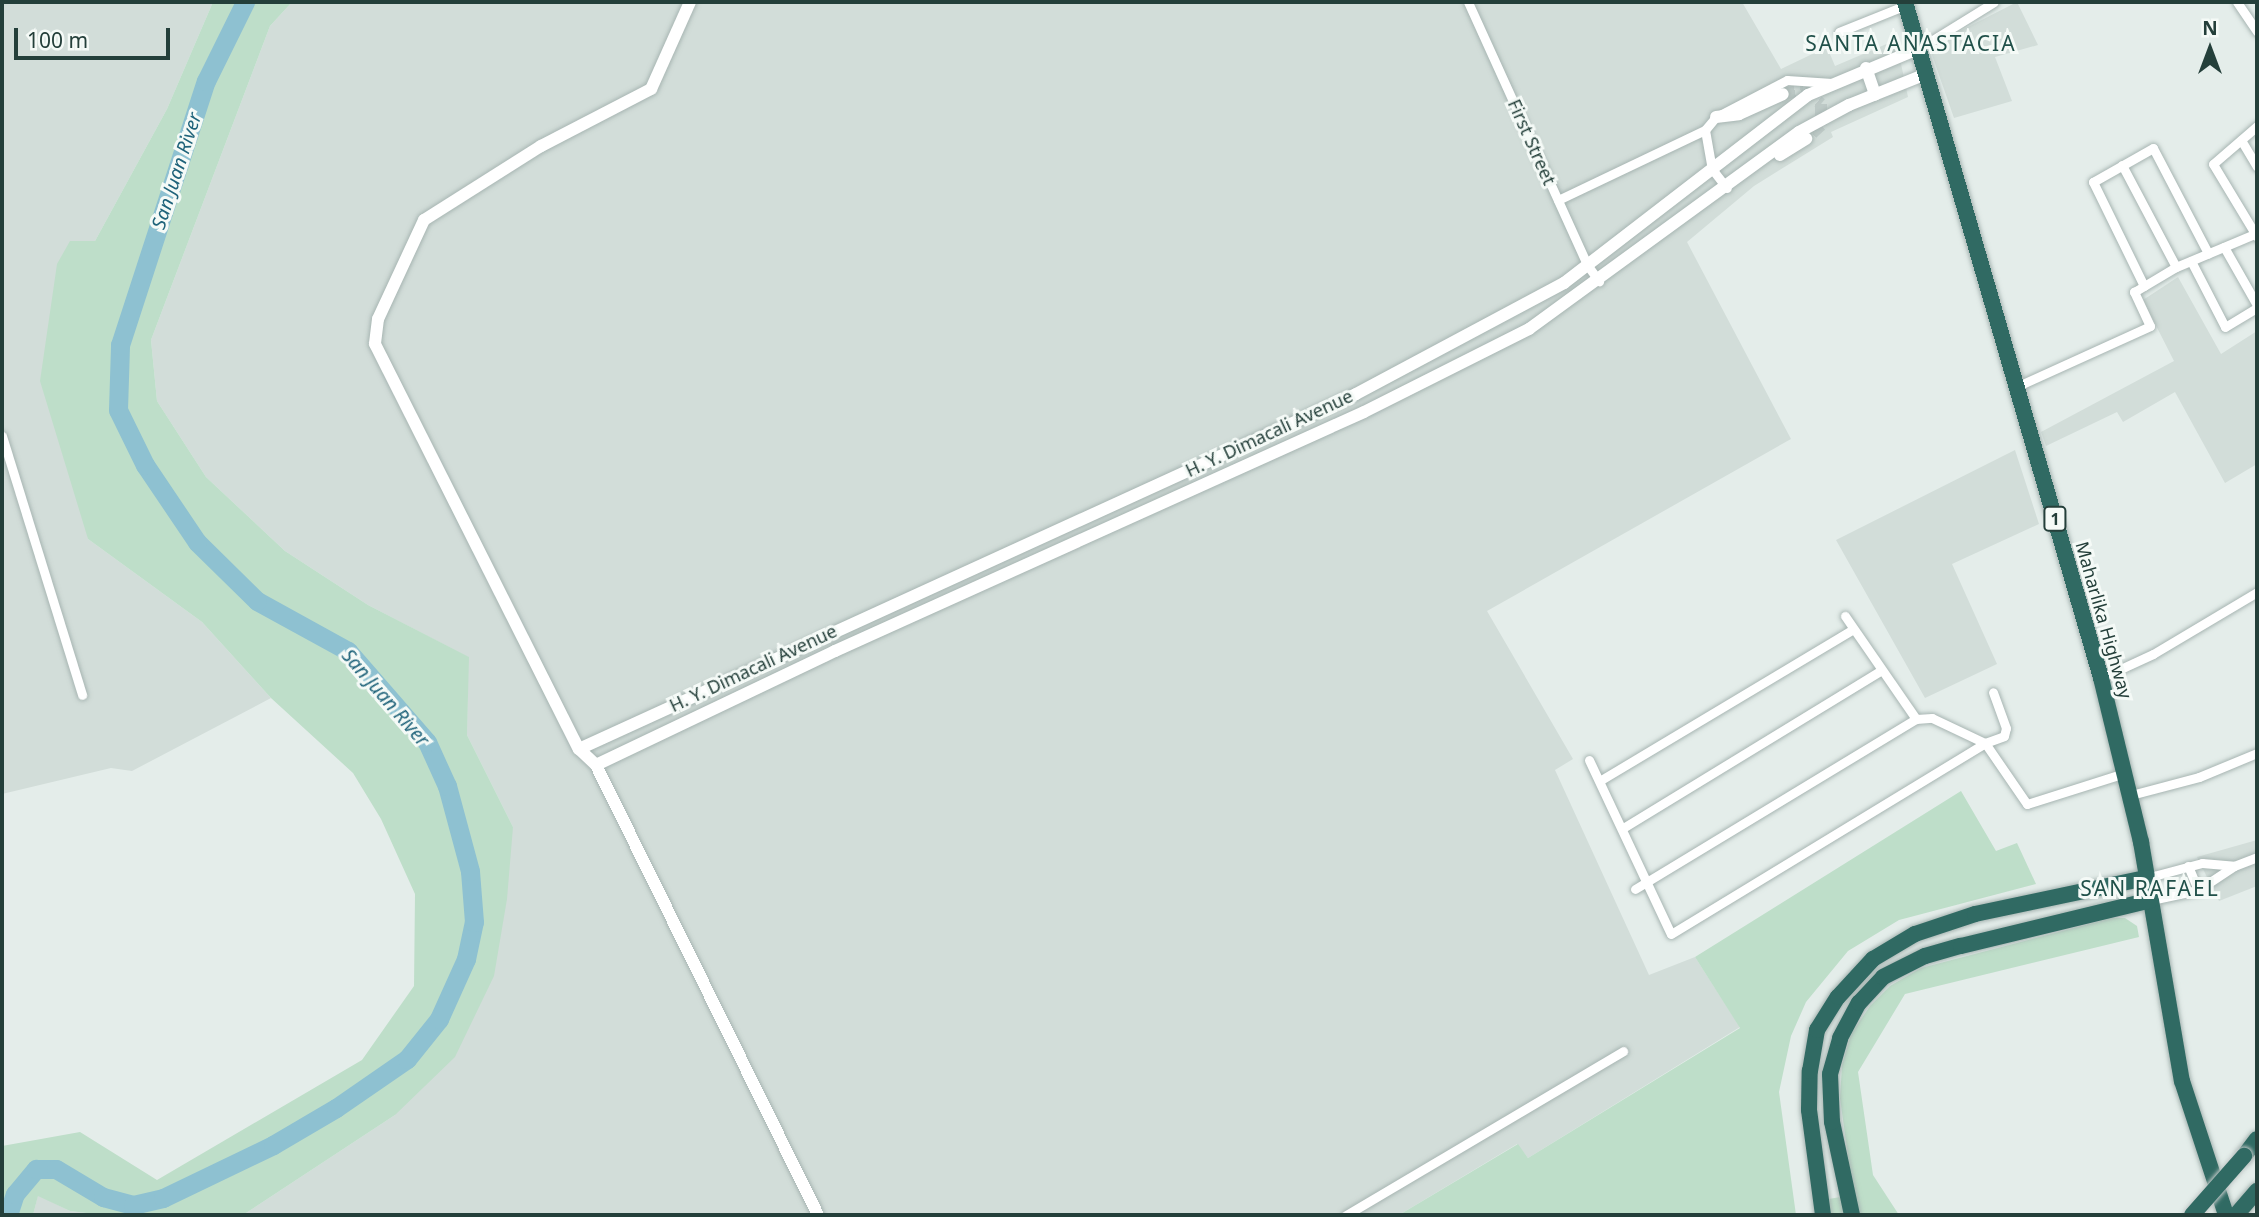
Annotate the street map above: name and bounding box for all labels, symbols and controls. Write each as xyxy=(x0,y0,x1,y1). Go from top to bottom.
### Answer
scale bar xyxy=(18,14,173,58)
north arrow xyxy=(2175,14,2245,84)
text: N xyxy=(2202,15,2218,41)
text: 100 m xyxy=(27,26,88,54)
district label: SANTA ANASTACIA xyxy=(1807,30,2015,56)
street label: First Street xyxy=(1504,96,1560,188)
water label: San Juan River xyxy=(147,110,207,232)
street label: H. Y. Dimacali Avenue xyxy=(1182,385,1356,481)
road number: 1 xyxy=(2043,506,2067,532)
street label: Maharlika Highway xyxy=(2071,539,2137,701)
street label: H. Y. Dimacali Avenue xyxy=(666,620,840,716)
water label: San Juan River xyxy=(337,645,433,751)
district label: SAN RAFAEL xyxy=(2082,875,2218,901)

